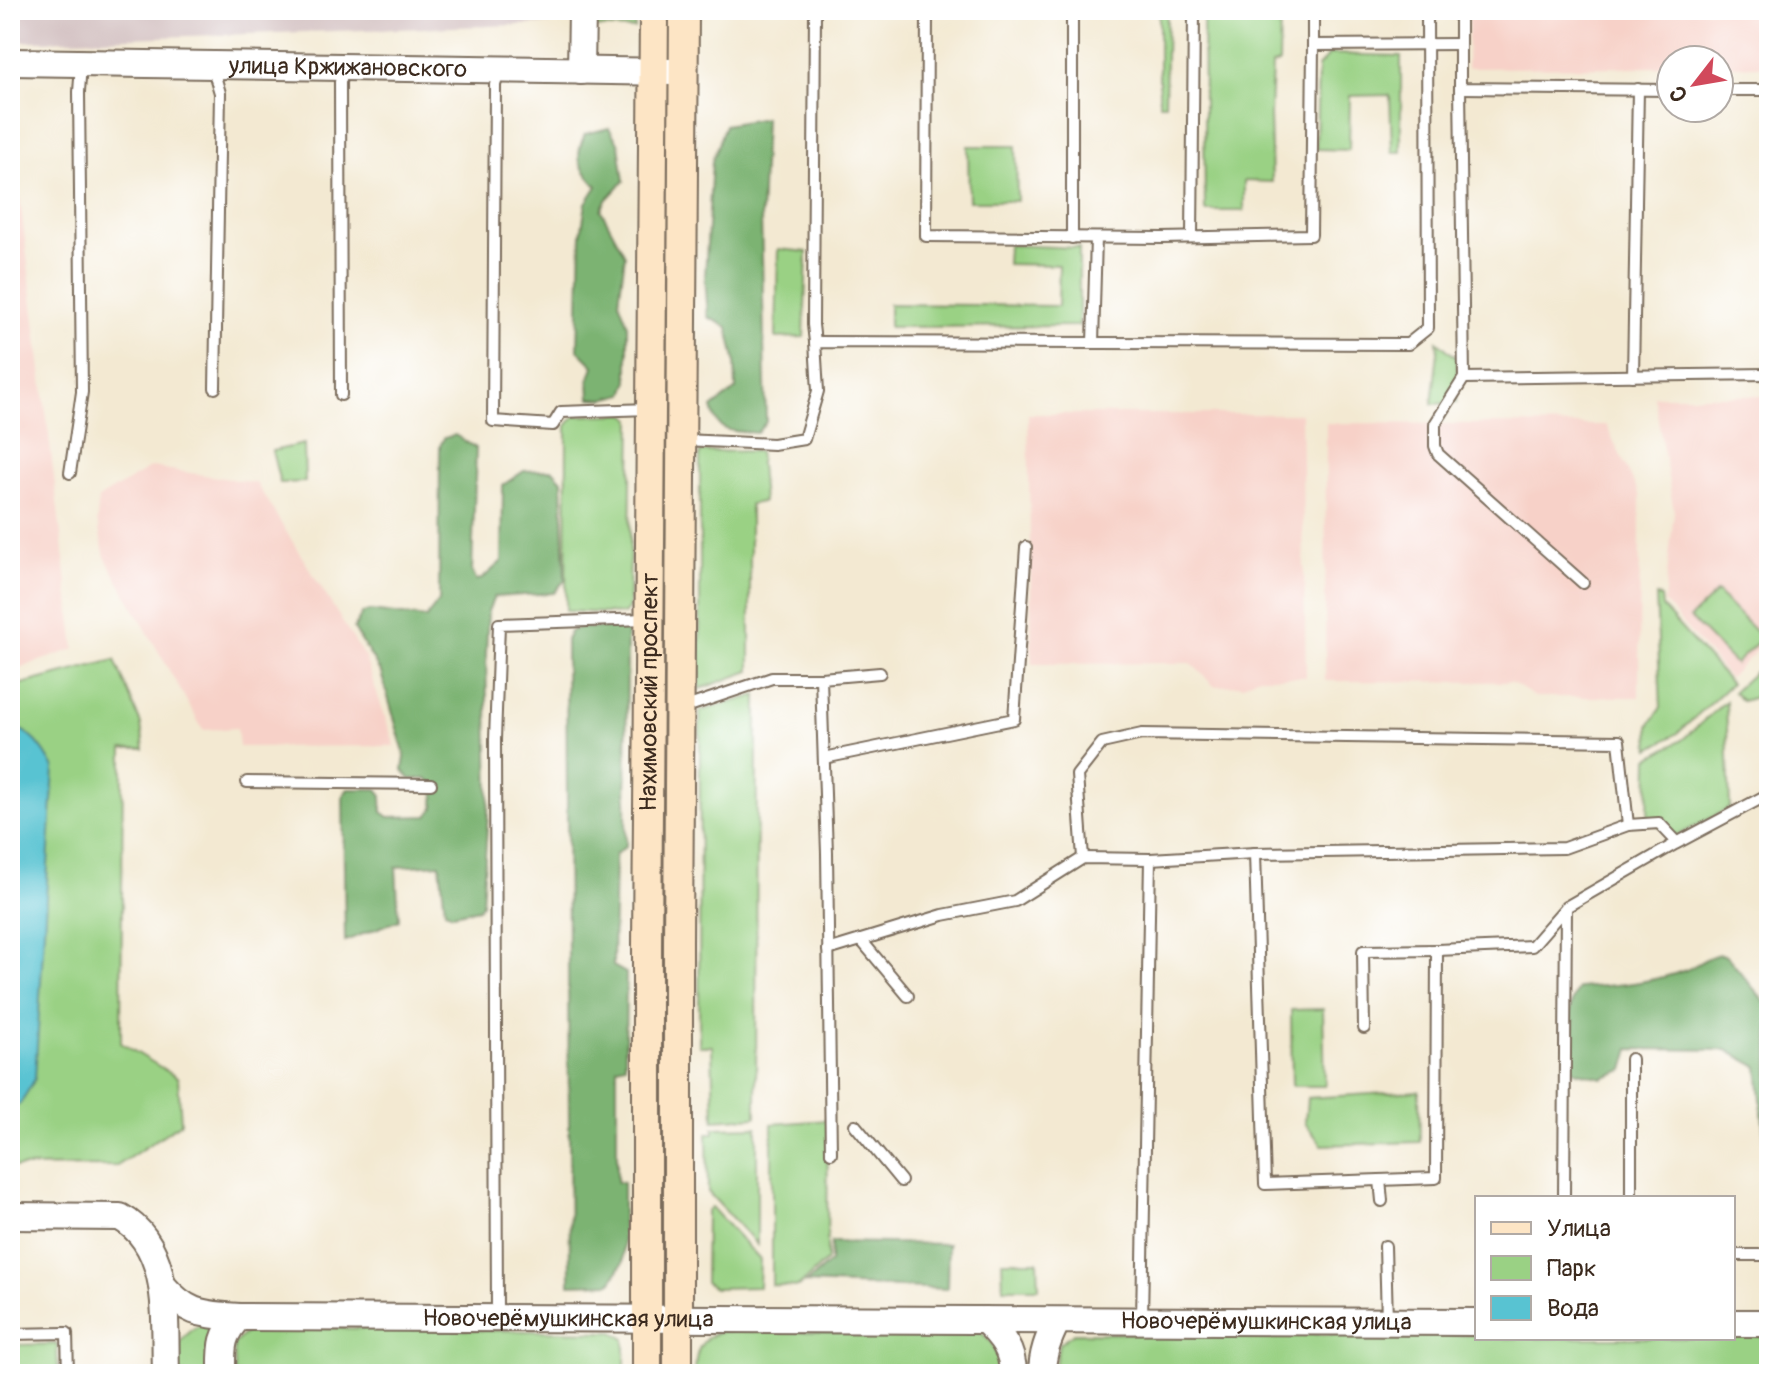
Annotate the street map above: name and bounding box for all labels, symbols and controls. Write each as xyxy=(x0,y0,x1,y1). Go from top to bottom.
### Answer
north arrow xyxy=(1655,44,1735,124)
street label: улица Кржижановского xyxy=(228,51,467,84)
text: С xyxy=(1663,80,1694,107)
street label: Нахимовский проспект xyxy=(634,573,665,811)
legend xyxy=(1475,1196,1735,1340)
text: Улица xyxy=(1547,1214,1611,1243)
text: Парк xyxy=(1547,1254,1596,1283)
text: Вода xyxy=(1547,1294,1599,1323)
street label: Новочерёмушкинская улица xyxy=(422,1304,714,1334)
street label: Новочерёмушкинская улица xyxy=(1120,1307,1412,1337)

